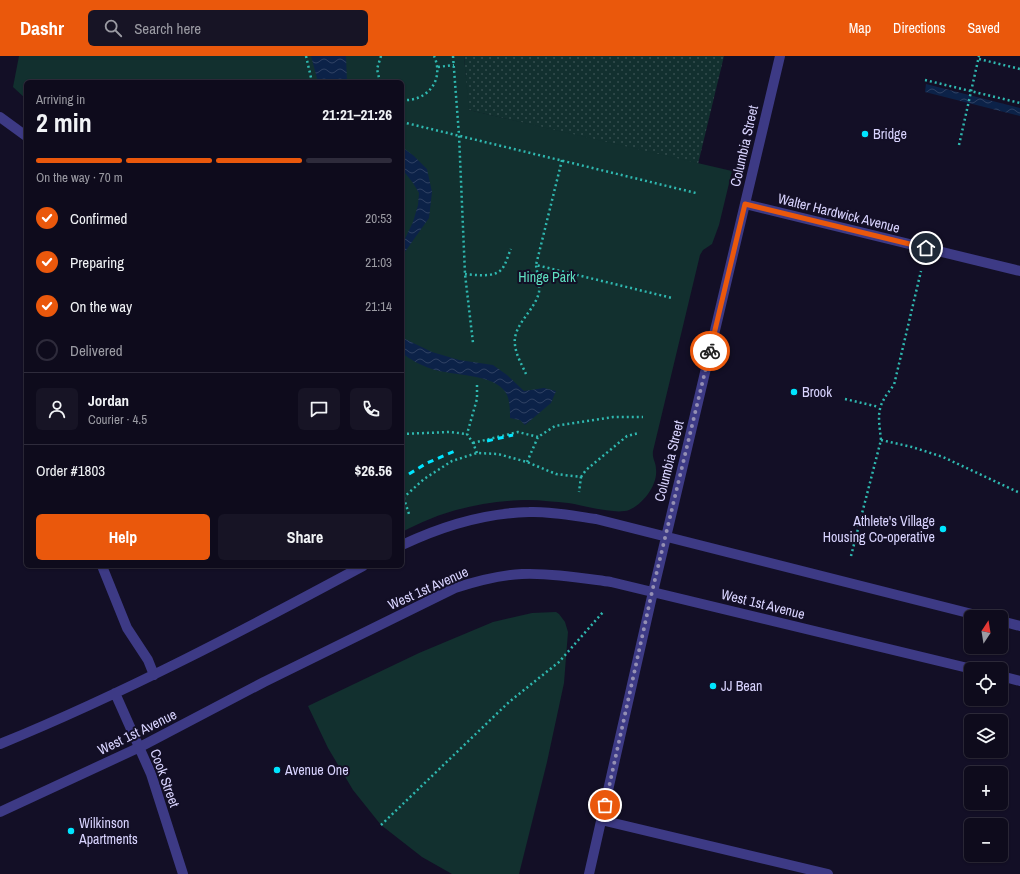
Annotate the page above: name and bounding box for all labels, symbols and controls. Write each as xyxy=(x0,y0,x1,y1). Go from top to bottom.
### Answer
search box xyxy=(88,10,368,46)
text: Dashr xyxy=(20,15,64,41)
icon: search xyxy=(102,17,124,39)
text: Search here xyxy=(134,18,201,39)
text: Map xyxy=(849,19,871,37)
text: Directions xyxy=(893,19,945,37)
text: Saved xyxy=(967,19,1000,37)
text: Arriving in xyxy=(36,91,85,108)
text: 21:21–21:26 xyxy=(322,104,392,125)
street label: Columbia Street xyxy=(726,104,762,188)
text: 2 min xyxy=(36,105,92,140)
place label: Bridge xyxy=(873,125,907,143)
marker: Bridge xyxy=(860,129,870,139)
text: On the way · 70 m xyxy=(36,169,123,186)
street label: Walter Hardwick Avenue xyxy=(776,189,902,237)
icon: check xyxy=(36,207,58,229)
text: Confirmed xyxy=(70,208,127,229)
text: 20:53 xyxy=(365,210,392,227)
pin xyxy=(909,231,943,265)
icon: home xyxy=(915,237,937,259)
icon: check xyxy=(36,251,58,273)
text: Preparing xyxy=(70,252,124,273)
text: 21:03 xyxy=(365,254,392,271)
park label: Hinge Park xyxy=(518,268,576,286)
icon: check xyxy=(36,295,58,317)
text: On the way xyxy=(70,296,132,317)
text: 21:14 xyxy=(365,298,392,315)
courier xyxy=(690,331,730,371)
text: Delivered xyxy=(70,340,123,361)
icon: bike xyxy=(699,340,721,362)
place label: Brook xyxy=(802,383,832,401)
marker: Brook xyxy=(789,387,799,397)
button: person xyxy=(36,388,78,430)
button: chat xyxy=(298,388,340,430)
button: phone xyxy=(350,388,392,430)
text: Jordan xyxy=(88,390,129,411)
text: Courier · 4.5 xyxy=(88,411,147,428)
street label: Columbia Street xyxy=(650,419,688,503)
text: Order #1803 xyxy=(36,460,105,481)
text: $26.56 xyxy=(354,460,392,481)
place label: Athlete's Village Housing Co-operative xyxy=(823,512,935,546)
button: Help xyxy=(36,514,210,560)
button: Share xyxy=(218,514,392,560)
marker: Athlete's Village Housing Co-operative xyxy=(938,524,948,534)
street label: West 1st Avenue xyxy=(385,562,471,614)
street label: West 1st Avenue xyxy=(719,585,807,623)
north arrow xyxy=(964,610,1008,654)
map controls xyxy=(964,610,1008,862)
button: locate xyxy=(964,662,1008,706)
place label: JJ Bean xyxy=(721,677,762,695)
marker: JJ Bean xyxy=(708,681,718,691)
street label: West 1st Avenue xyxy=(95,705,179,759)
button: layers xyxy=(964,714,1008,758)
street label: Cook Street xyxy=(146,746,184,810)
place label: Avenue One xyxy=(284,761,349,779)
marker: Avenue One xyxy=(272,765,282,775)
button: + xyxy=(964,766,1008,810)
pin xyxy=(588,788,622,822)
icon: bag xyxy=(594,794,616,816)
place label: Wilkinson Apartments xyxy=(78,814,138,848)
button: − xyxy=(964,818,1008,862)
marker: Wilkinson Apartments xyxy=(66,826,76,836)

